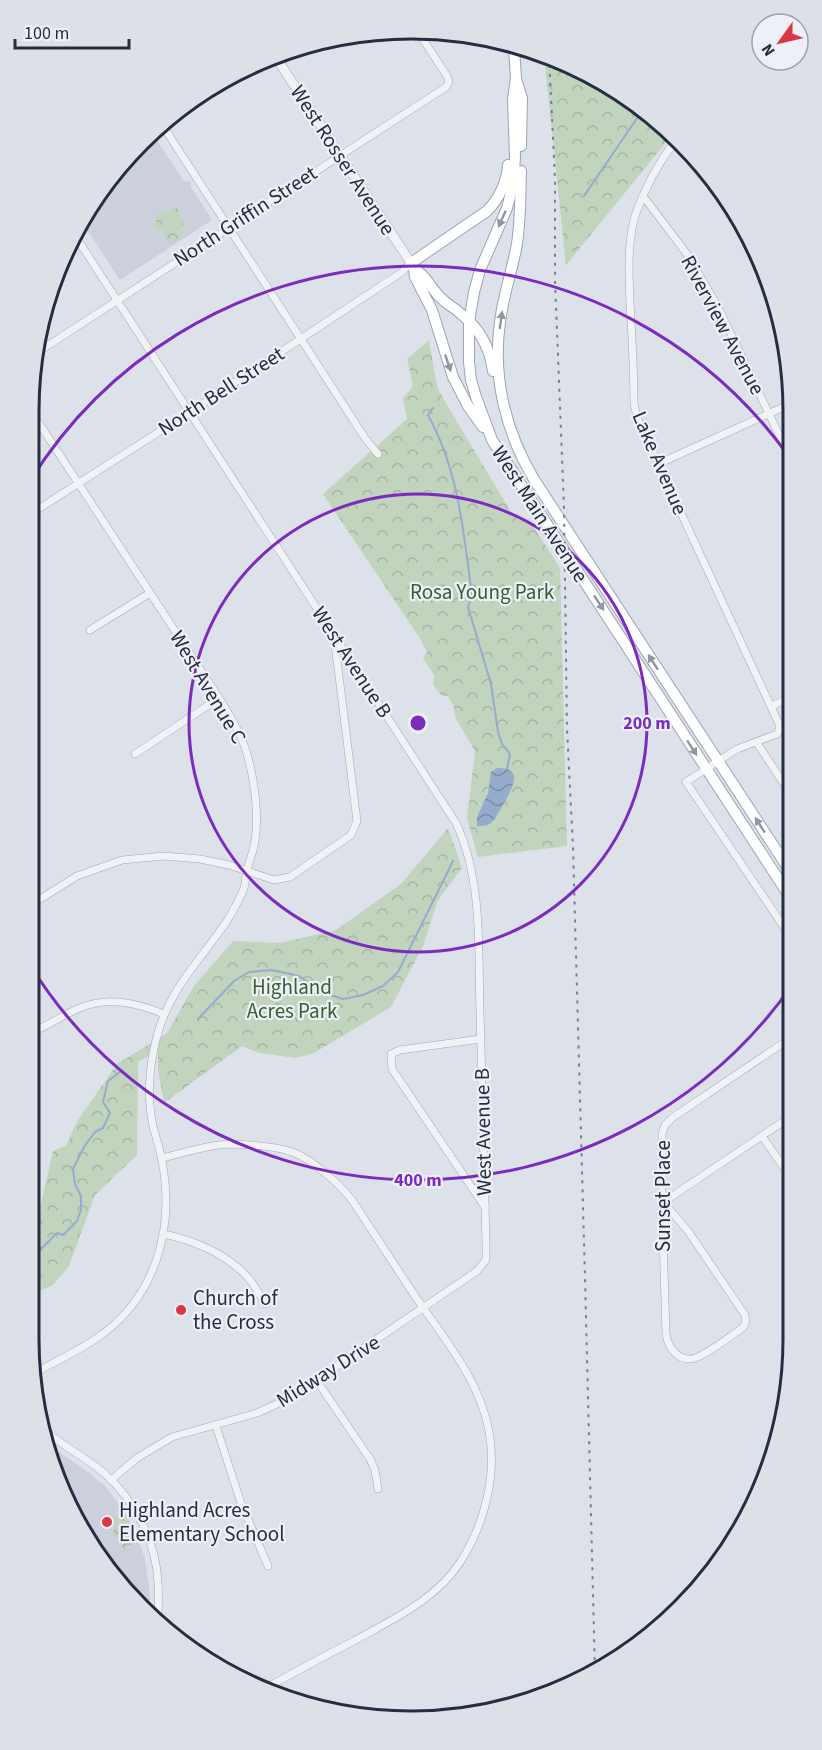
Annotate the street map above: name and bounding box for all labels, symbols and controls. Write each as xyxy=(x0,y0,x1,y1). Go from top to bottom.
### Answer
scale bar xyxy=(15,12,129,50)
north arrow xyxy=(750,12,810,72)
text: 100 m xyxy=(24,21,69,46)
text: N xyxy=(756,39,780,60)
street label: West Rosser Avenue xyxy=(283,79,403,241)
street label: North Griffin Street xyxy=(167,158,323,274)
one-way arrow xyxy=(497,210,507,228)
street label: Riverview Avenue xyxy=(673,250,773,400)
one-way arrow xyxy=(496,311,505,330)
street label: North Bell Street xyxy=(152,339,290,443)
one-way arrow xyxy=(444,354,453,372)
street label: Lake Avenue xyxy=(625,406,695,520)
street label: West Main Avenue xyxy=(484,440,596,588)
park label: Rosa Young Park xyxy=(410,577,555,607)
one-way arrow xyxy=(593,595,604,612)
street label: West Avenue B xyxy=(305,600,399,724)
street label: West Avenue C xyxy=(162,625,254,749)
one-way arrow xyxy=(648,654,659,670)
text: 200 m xyxy=(623,711,671,736)
centre of rings xyxy=(408,713,428,733)
one-way arrow xyxy=(687,739,698,756)
one-way arrow xyxy=(755,817,766,833)
park label: Highland Acres Park xyxy=(247,972,338,1026)
street label: West Avenue B xyxy=(467,1068,499,1196)
street label: Sunset Place xyxy=(648,1140,678,1252)
text: 400 m xyxy=(394,1168,442,1193)
place label: Church of the Cross xyxy=(193,1283,278,1337)
marker: Church of the Cross xyxy=(174,1303,188,1317)
street label: Midway Drive xyxy=(270,1327,386,1415)
place label: Highland Acres Elementary School xyxy=(119,1495,285,1549)
marker: Highland Acres Elementary School xyxy=(100,1515,114,1529)

